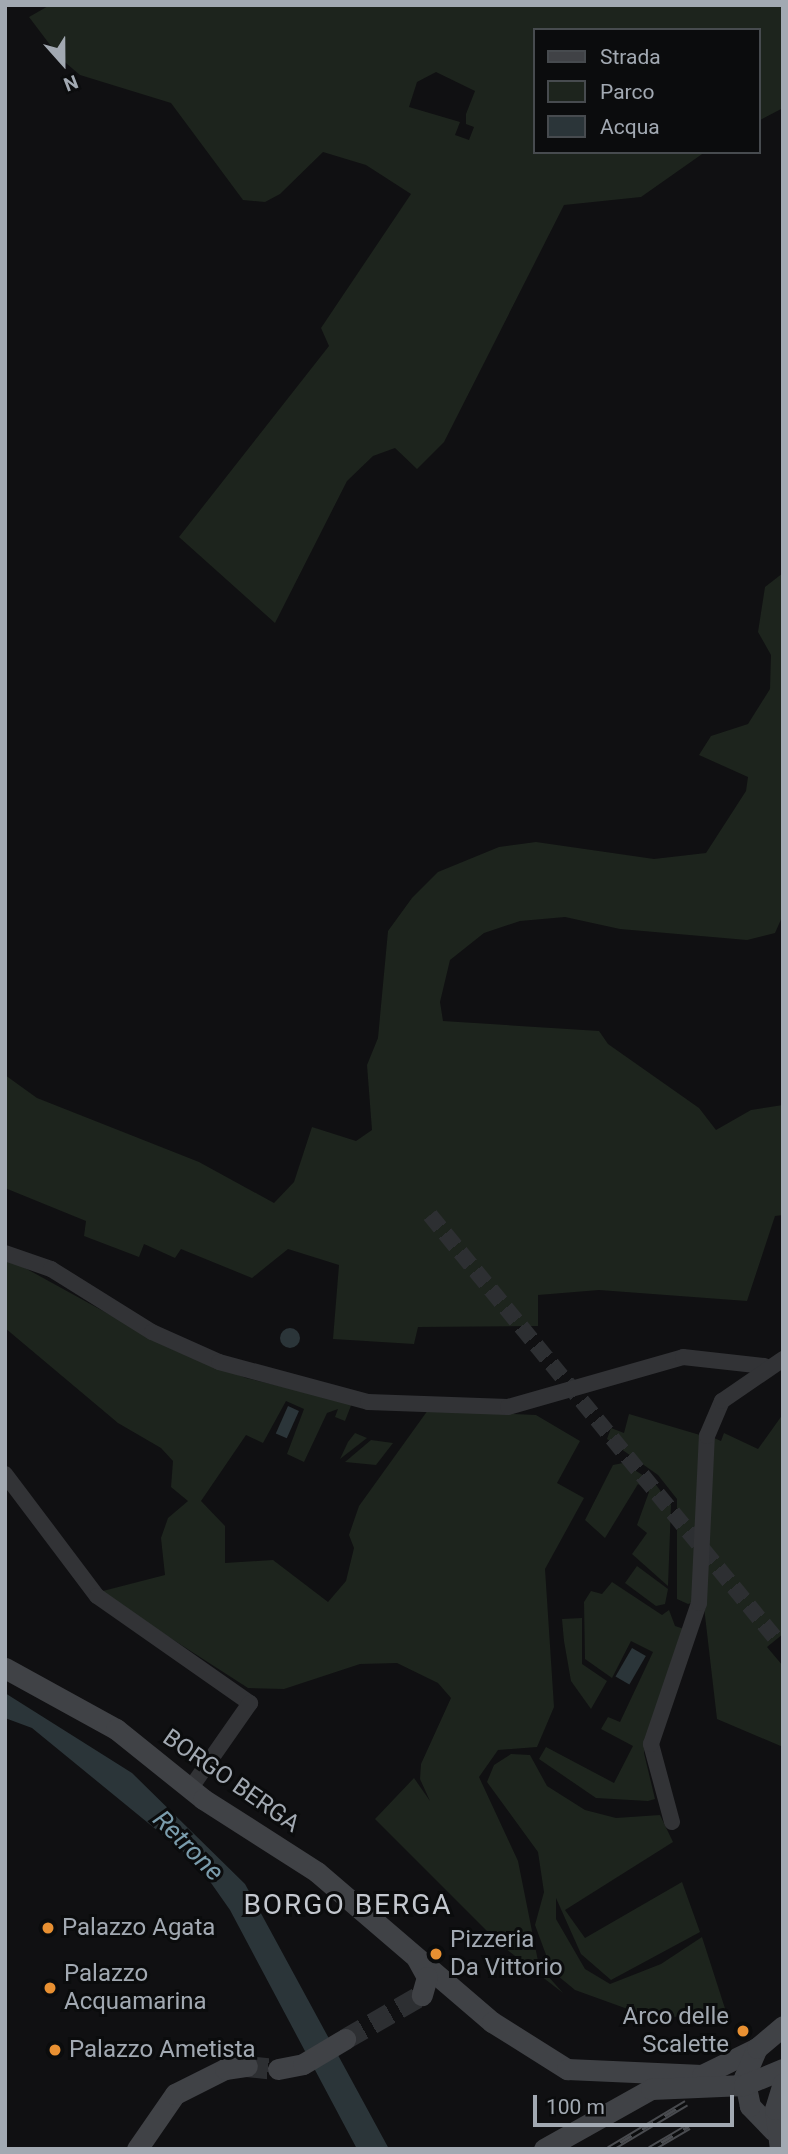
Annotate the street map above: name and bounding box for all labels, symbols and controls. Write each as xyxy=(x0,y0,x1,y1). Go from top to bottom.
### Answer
north arrow xyxy=(28,28,98,98)
legend xyxy=(532,28,760,154)
text: Strada xyxy=(600,45,661,69)
text: N xyxy=(60,70,81,96)
text: Parco xyxy=(600,80,654,104)
text: Acqua xyxy=(600,115,660,139)
street label: BORGO BERGA xyxy=(157,1723,305,1839)
water label: Retrone xyxy=(146,1804,230,1888)
district label: BORGO BERGA xyxy=(245,1888,451,1922)
place label: Palazzo Agata xyxy=(62,1914,215,1942)
marker: Palazzo Agata xyxy=(40,1920,56,1936)
place label: Pizzeria Da Vittorio xyxy=(450,1926,563,1982)
marker: Pizzeria Da Vittorio xyxy=(428,1946,444,1962)
place label: Palazzo Acquamarina xyxy=(64,1960,207,2016)
marker: Palazzo Acquamarina xyxy=(42,1980,58,1996)
place label: Arco delle Scalette xyxy=(623,2003,729,2059)
marker: Arco delle Scalette xyxy=(735,2023,751,2039)
place label: Palazzo Ametista xyxy=(69,2036,256,2064)
marker: Palazzo Ametista xyxy=(47,2042,63,2058)
scale bar xyxy=(536,2080,737,2124)
text: 100 m xyxy=(546,2095,605,2119)

